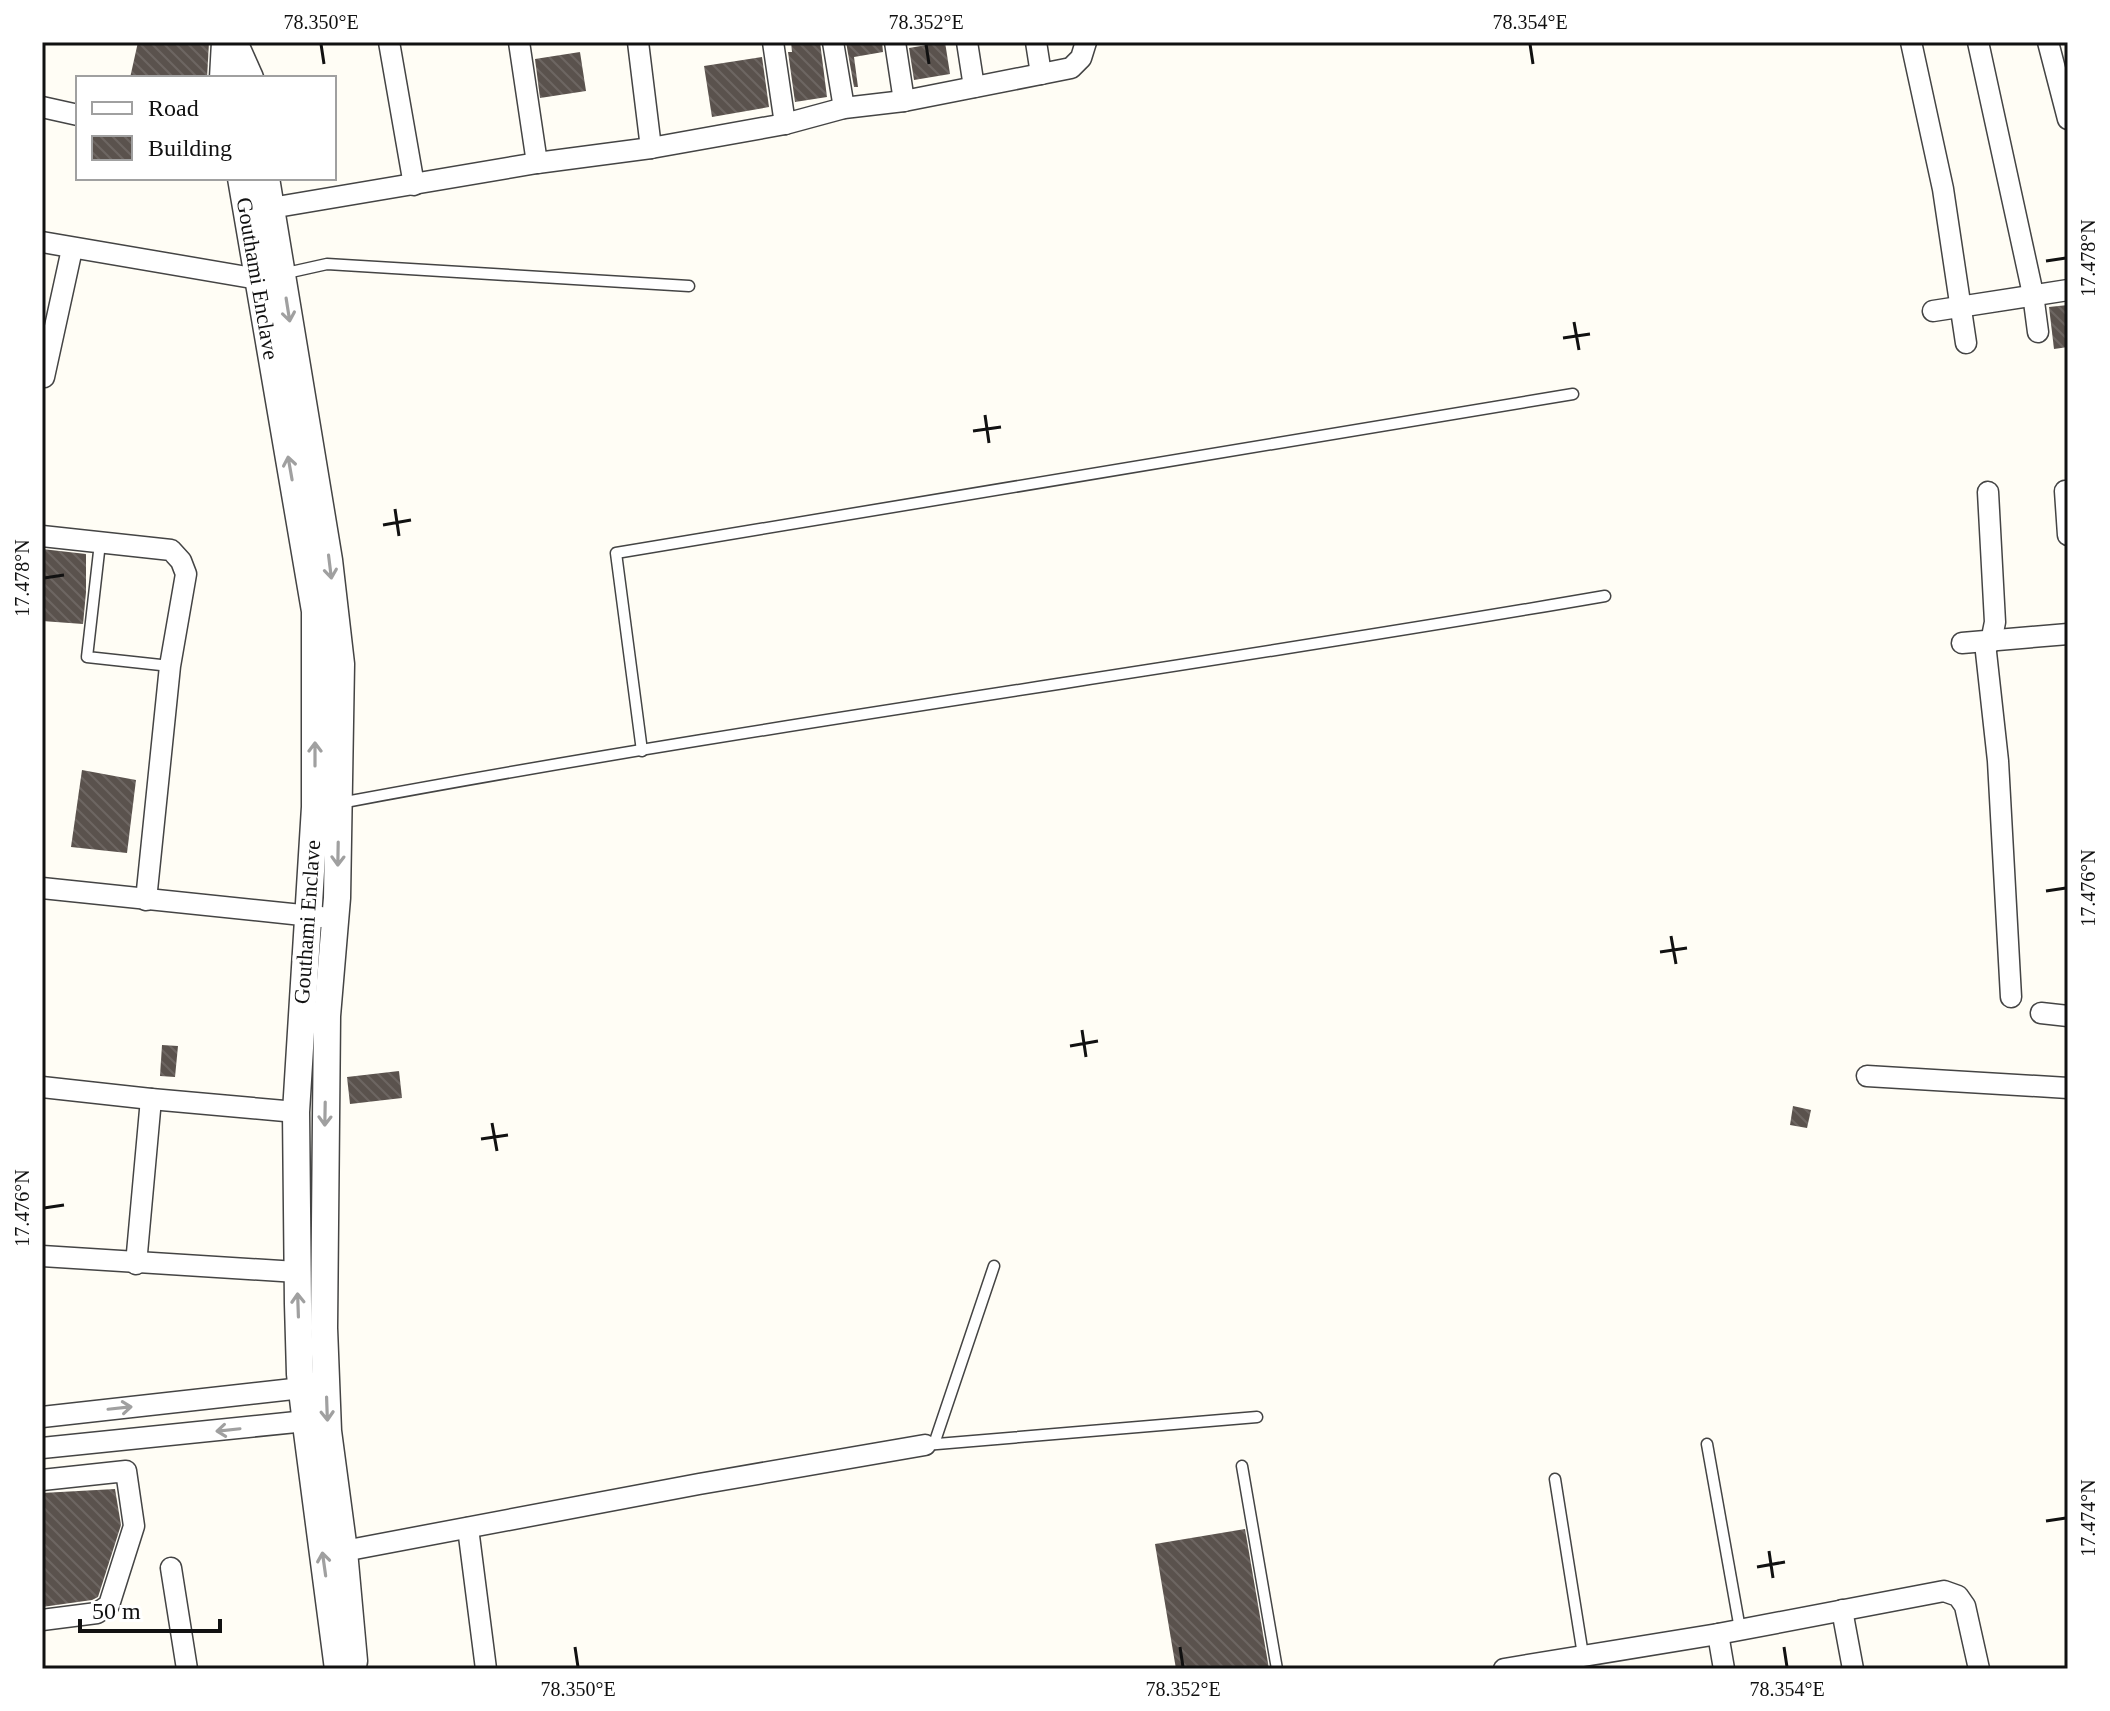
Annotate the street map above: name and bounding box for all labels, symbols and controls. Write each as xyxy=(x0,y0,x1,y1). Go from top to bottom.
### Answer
text: 78.350°E xyxy=(283,11,359,33)
text: 78.352°E xyxy=(888,11,964,33)
text: 78.354°E xyxy=(1492,11,1568,33)
legend xyxy=(76,76,336,180)
text: Road xyxy=(148,95,199,121)
text: Building xyxy=(148,135,232,161)
street label: Gouthami Enclave xyxy=(232,195,284,362)
text: 17.478°N xyxy=(2077,219,2099,297)
one-way arrow xyxy=(281,297,296,322)
one-way arrow xyxy=(282,456,297,481)
text: 17.478°N xyxy=(11,539,33,617)
one-way arrow xyxy=(323,554,338,579)
one-way arrow xyxy=(307,741,323,768)
street label: Gouthami Enclave xyxy=(289,839,325,1005)
one-way arrow xyxy=(330,840,346,867)
text: 17.476°N xyxy=(2077,849,2099,927)
one-way arrow xyxy=(317,1100,333,1127)
text: 17.476°N xyxy=(11,1169,33,1247)
one-way arrow xyxy=(290,1292,305,1319)
one-way arrow xyxy=(320,1395,335,1422)
one-way arrow xyxy=(106,1401,132,1416)
one-way arrow xyxy=(215,1422,242,1437)
text: 17.474°N xyxy=(2077,1479,2099,1557)
one-way arrow xyxy=(316,1552,331,1577)
scale bar xyxy=(80,1583,220,1633)
text: 50 m xyxy=(92,1598,141,1624)
text: 78.350°E xyxy=(540,1678,616,1700)
text: 78.352°E xyxy=(1145,1678,1221,1700)
text: 78.354°E xyxy=(1749,1678,1825,1700)

